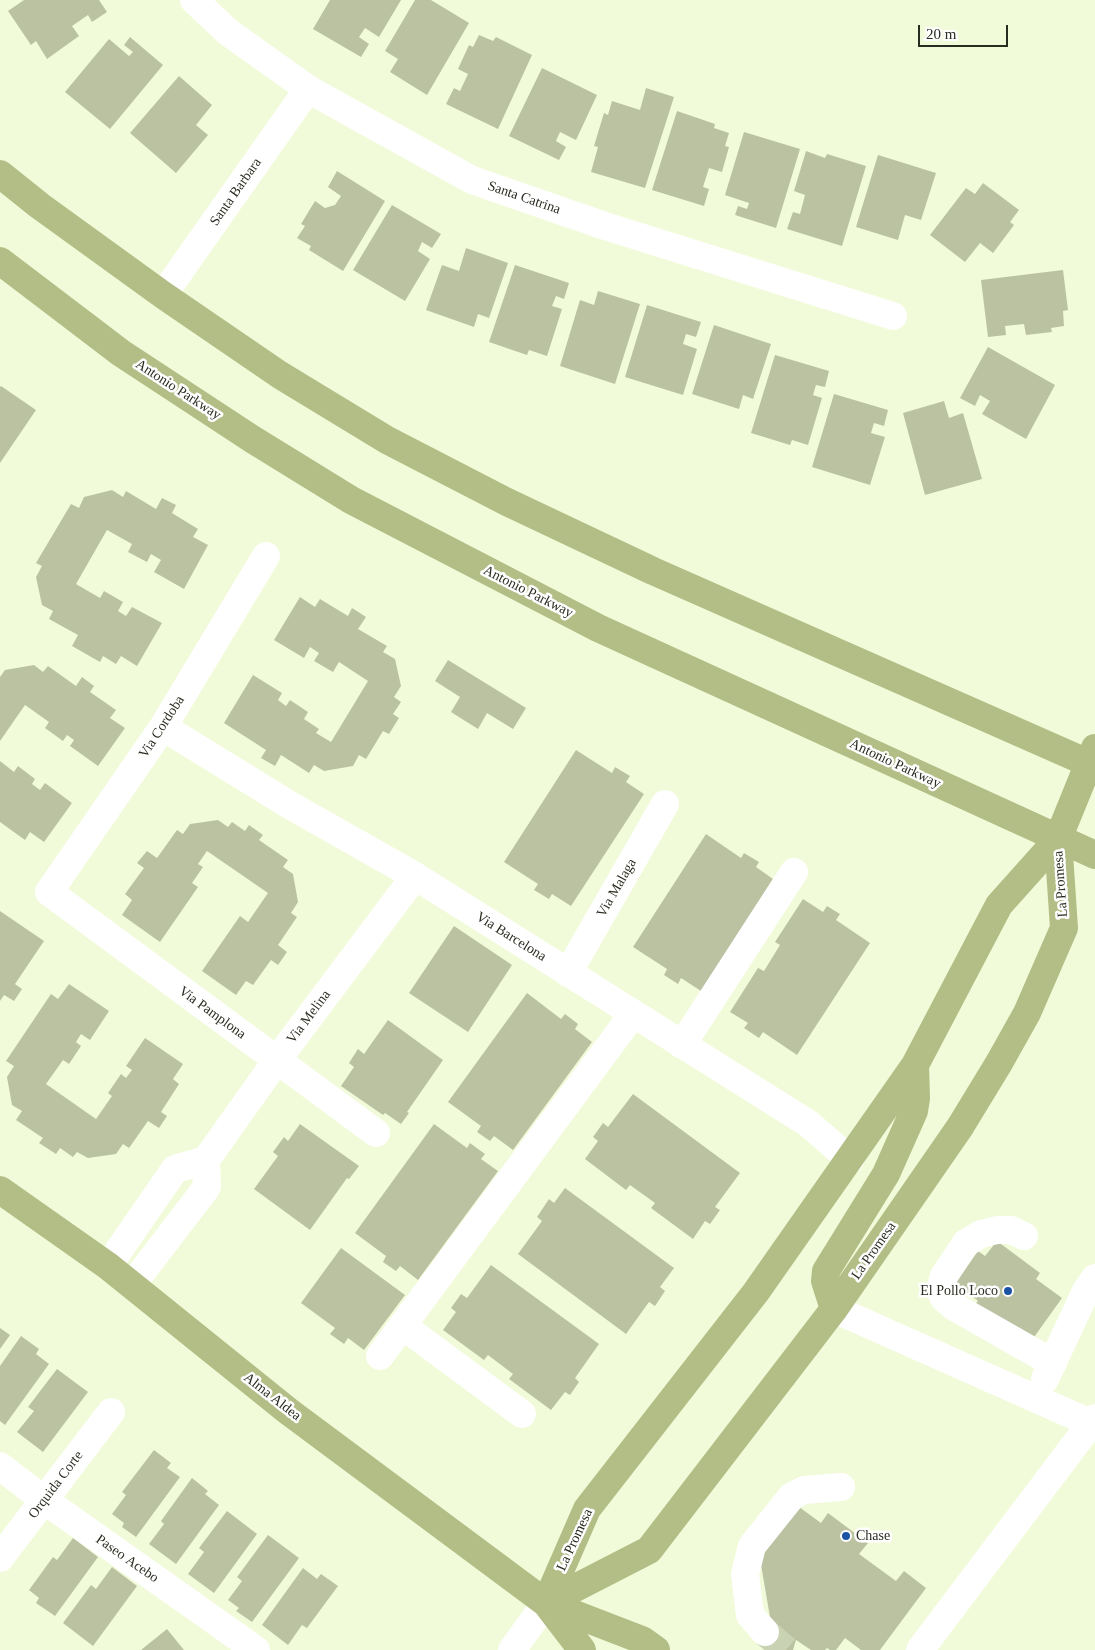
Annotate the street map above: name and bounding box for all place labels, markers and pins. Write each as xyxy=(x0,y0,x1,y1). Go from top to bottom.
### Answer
place label: El Pollo Loco xyxy=(920,1283,998,1299)
marker: El Pollo Loco xyxy=(1002,1285,1014,1297)
place label: Chase xyxy=(856,1528,890,1544)
marker: Chase xyxy=(840,1530,852,1542)

